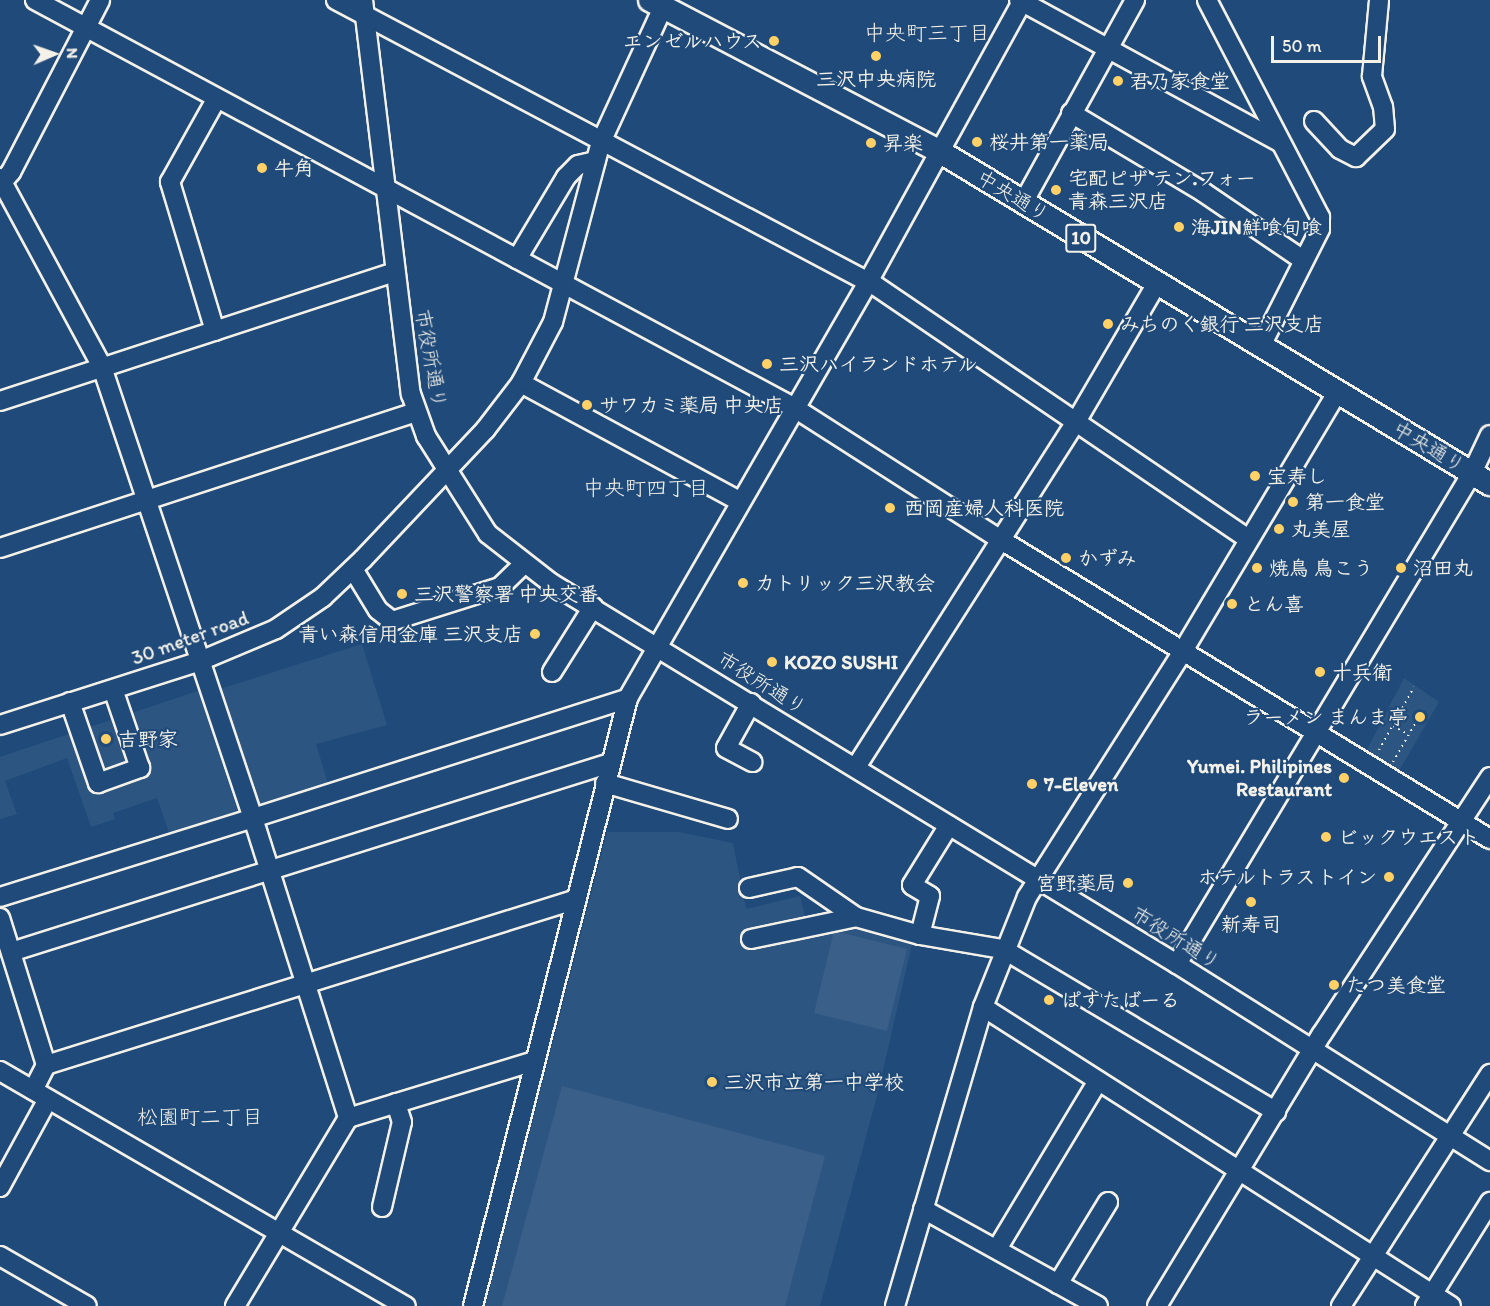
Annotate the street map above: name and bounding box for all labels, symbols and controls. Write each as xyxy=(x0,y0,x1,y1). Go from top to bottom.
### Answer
district label: 中央町三丁目 xyxy=(864,20,990,46)
north arrow xyxy=(24,24,84,84)
scale bar xyxy=(1274,24,1384,62)
place label: エンゼルハウス xyxy=(622,29,762,53)
marker: エンゼルハウス xyxy=(767,34,781,48)
text: 50 m xyxy=(1282,35,1322,57)
marker: 三沢中央病院 xyxy=(867,47,885,65)
text: N xyxy=(63,48,82,59)
place label: 三沢中央病院 xyxy=(816,67,936,91)
place label: 君乃家食堂 xyxy=(1130,69,1230,93)
marker: 君乃家食堂 xyxy=(1111,74,1125,88)
place label: 桜井第一薬局 xyxy=(989,130,1109,154)
place label: 昇楽 xyxy=(883,131,923,155)
marker: 桜井第一薬局 xyxy=(970,135,984,149)
marker: 昇楽 xyxy=(864,136,878,150)
place label: 牛角 xyxy=(274,156,314,180)
marker: 牛角 xyxy=(255,161,269,175)
street label: 中央通り xyxy=(973,165,1053,227)
place label: 宅配ピザ テン.フォー 青森三沢店 xyxy=(1068,166,1257,213)
marker: 宅配ピザ テン.フォー 青森三沢店 xyxy=(1049,183,1063,197)
place label: 海JIN鮮喰旬喰 xyxy=(1191,215,1322,239)
marker: 海JIN鮮喰旬喰 xyxy=(1172,220,1186,234)
road number: 10 xyxy=(1064,223,1098,253)
street label: 市役所通り xyxy=(410,308,452,410)
place label: みちのく銀行 三沢支店 xyxy=(1120,312,1324,336)
marker: みちのく銀行 三沢支店 xyxy=(1101,317,1115,331)
place label: 三沢ハイランドホテル xyxy=(779,352,979,376)
marker: 三沢ハイランドホテル xyxy=(760,357,774,371)
place label: サワカミ薬局 中央店 xyxy=(599,393,783,417)
marker: サワカミ薬局 中央店 xyxy=(580,398,594,412)
street label: 中央通り xyxy=(1389,416,1469,478)
place label: 宝寿し xyxy=(1267,464,1327,488)
marker: 宝寿し xyxy=(1248,469,1262,483)
district label: 中央町四丁目 xyxy=(583,475,709,501)
place label: 第一食堂 xyxy=(1305,490,1385,514)
marker: 第一食堂 xyxy=(1286,495,1300,509)
place label: 西岡産婦人科医院 xyxy=(904,496,1064,520)
marker: 西岡産婦人科医院 xyxy=(881,499,899,517)
place label: 丸美屋 xyxy=(1291,517,1351,541)
marker: 丸美屋 xyxy=(1272,522,1286,536)
place label: かずみ xyxy=(1078,546,1138,570)
marker: かずみ xyxy=(1059,551,1073,565)
place label: 焼鳥 鳥こう xyxy=(1269,556,1373,580)
place label: 沼田丸 xyxy=(1413,556,1473,580)
marker: 焼鳥 鳥こう xyxy=(1250,561,1264,575)
marker: 沼田丸 xyxy=(1394,561,1408,575)
place label: カトリック三沢教会 xyxy=(755,571,935,595)
marker: カトリック三沢教会 xyxy=(736,576,750,590)
place label: 三沢警察署 中央交番 xyxy=(414,582,598,606)
marker: 三沢警察署 中央交番 xyxy=(395,587,409,601)
place label: とん喜 xyxy=(1244,592,1304,616)
marker: とん喜 xyxy=(1225,597,1239,611)
street label: 30 meter road xyxy=(128,606,252,670)
place label: 青い森信用金庫 三沢支店 xyxy=(299,622,523,646)
marker: 青い森信用金庫 三沢支店 xyxy=(528,627,542,641)
street label: 市役所通り xyxy=(713,646,811,720)
place label: KOZO SUSHI xyxy=(784,650,896,674)
marker: KOZO SUSHI xyxy=(765,655,779,669)
place label: 十兵衛 xyxy=(1332,660,1392,684)
marker: 十兵衛 xyxy=(1313,665,1327,679)
place label: ラーメン まんま亭 xyxy=(1244,705,1408,729)
marker: ラーメン まんま亭 xyxy=(1413,710,1427,724)
place label: 吉野家 xyxy=(118,727,178,751)
marker: 吉野家 xyxy=(99,732,113,746)
place label: Yumei. Philipines Restaurant xyxy=(1186,754,1332,801)
marker: Yumei. Philipines Restaurant xyxy=(1337,771,1351,785)
place label: 7-Eleven xyxy=(1044,772,1118,796)
marker: 7-Eleven xyxy=(1025,777,1039,791)
place label: ビックウエスト xyxy=(1338,825,1478,849)
marker: ビックウエスト xyxy=(1319,830,1333,844)
place label: ホテルトラストイン xyxy=(1197,865,1377,889)
marker: ホテルトラストイン xyxy=(1382,870,1396,884)
place label: 宮野薬局 xyxy=(1036,871,1116,895)
marker: 宮野薬局 xyxy=(1121,876,1135,890)
marker: 新寿司 xyxy=(1244,895,1258,909)
street label: 市役所通り xyxy=(1127,901,1225,975)
place label: 新寿司 xyxy=(1221,912,1281,936)
place label: たつ美食堂 xyxy=(1346,973,1446,997)
marker: たつ美食堂 xyxy=(1327,978,1341,992)
place label: ぱすたばーる xyxy=(1061,988,1180,1012)
marker: ぱすたばーる xyxy=(1042,993,1056,1007)
place label: 三沢市立第一中学校 xyxy=(724,1070,904,1094)
marker: 三沢市立第一中学校 xyxy=(705,1075,719,1089)
district label: 松園町二丁目 xyxy=(137,1104,263,1130)

